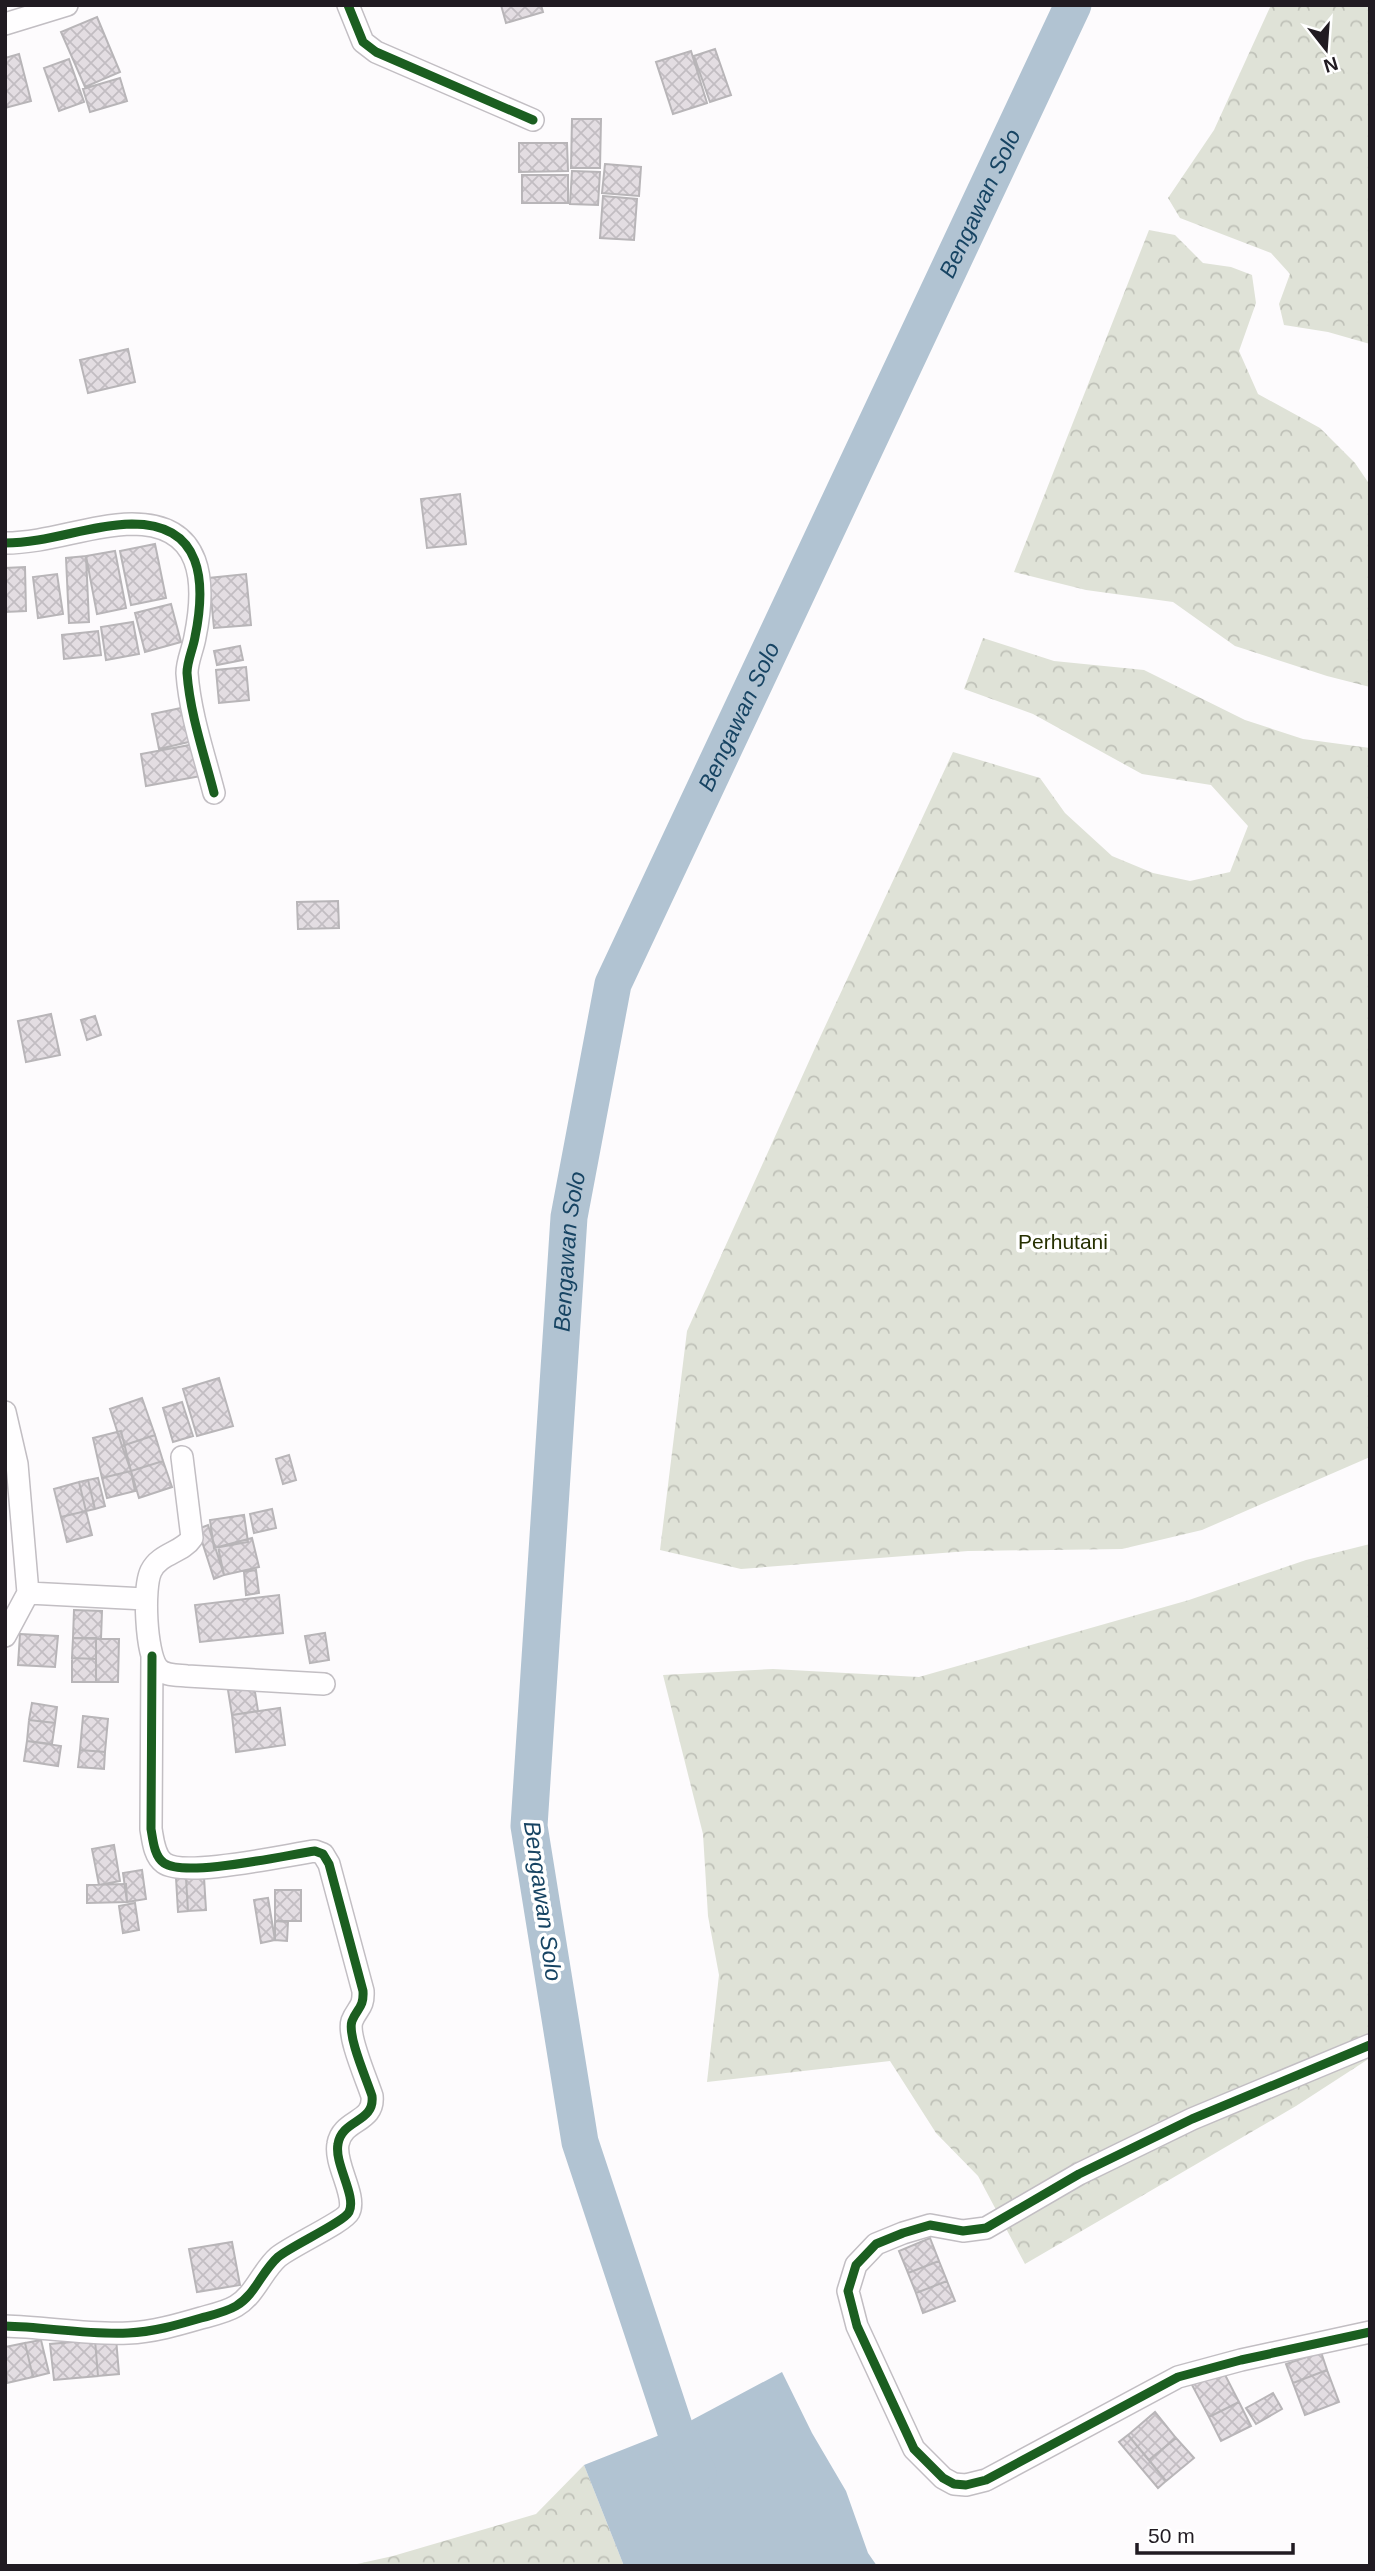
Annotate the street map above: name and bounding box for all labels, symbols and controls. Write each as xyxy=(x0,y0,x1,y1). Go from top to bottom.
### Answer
north arrow xyxy=(1291,14,1361,84)
text: N xyxy=(1321,53,1340,77)
water label: Bengawan Solo xyxy=(934,125,1026,282)
water label: Bengawan Solo xyxy=(693,638,785,795)
water label: Bengawan Solo xyxy=(548,1169,590,1333)
park label: Perhutani xyxy=(1018,1230,1108,1253)
water label: Bengawan Solo xyxy=(519,1819,567,1983)
scale bar xyxy=(1137,2512,1293,2556)
text: 50 m xyxy=(1148,2524,1195,2547)

